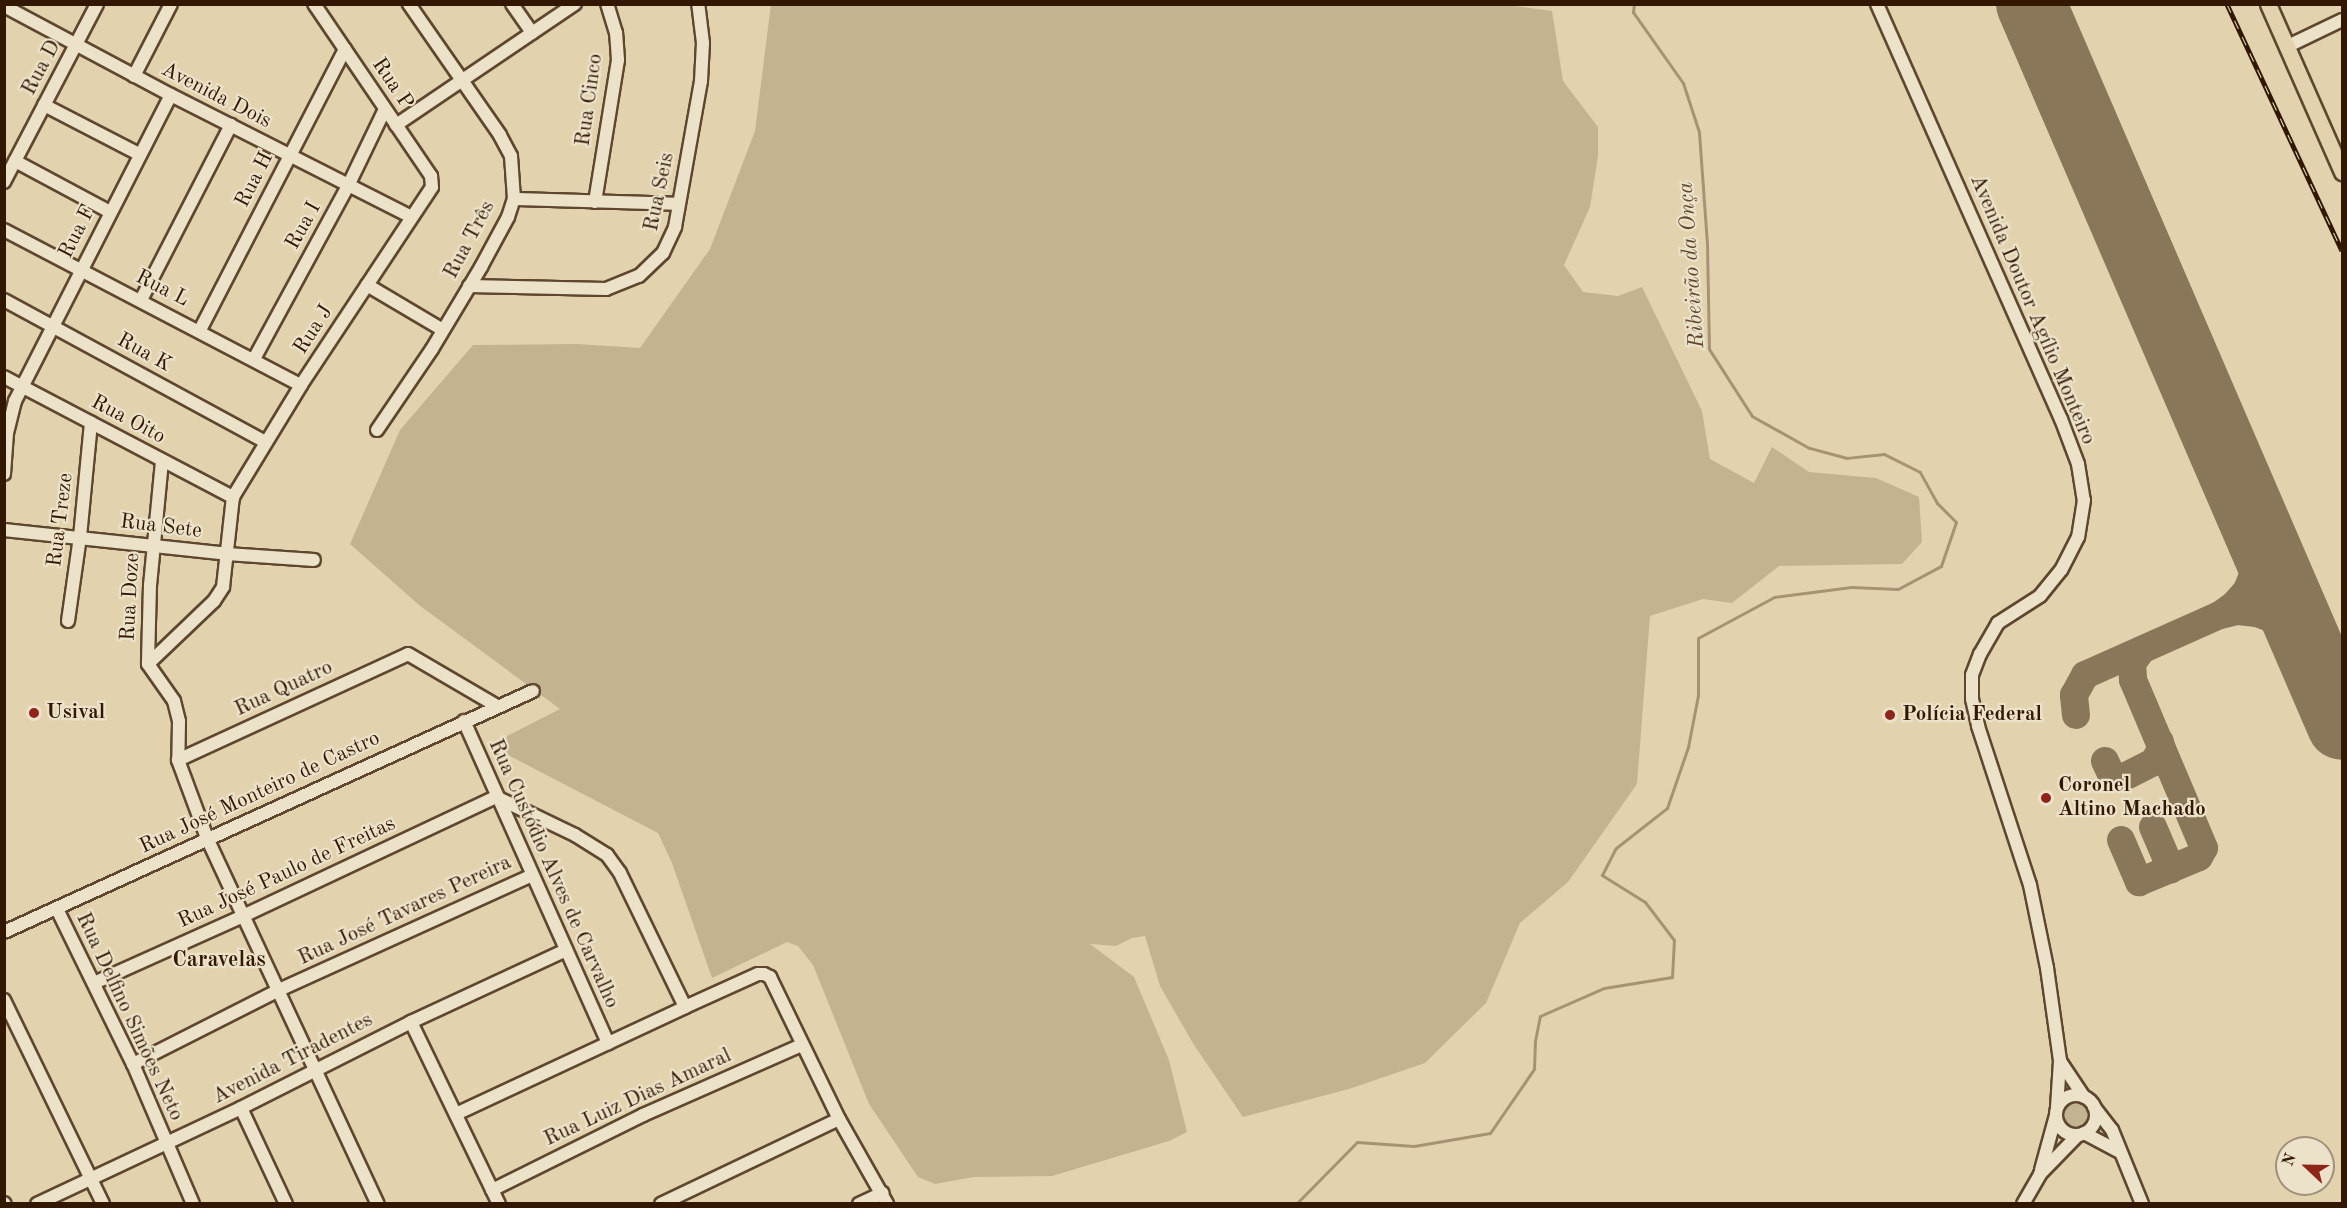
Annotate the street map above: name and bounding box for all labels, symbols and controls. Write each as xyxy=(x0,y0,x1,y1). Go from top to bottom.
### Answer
street label: Rua D xyxy=(17,36,67,100)
street label: Rua Cinco xyxy=(571,52,609,148)
street label: Rua P xyxy=(366,53,418,115)
street label: Avenida Dois xyxy=(157,57,275,135)
street label: Rua H xyxy=(230,148,280,212)
street label: Rua Seis xyxy=(639,150,681,234)
street label: Avenida Doutor Agílio Monteiro xyxy=(1964,171,2100,449)
water label: Ribeirão da Onça xyxy=(1673,181,1711,349)
street label: Rua Três xyxy=(439,197,501,283)
street label: Rua I xyxy=(281,198,327,254)
street label: Rua F xyxy=(54,201,102,263)
street label: Rua L xyxy=(131,265,193,313)
street label: Rua J xyxy=(289,301,339,359)
street label: Rua K xyxy=(112,328,176,378)
street label: Rua Oito xyxy=(86,390,170,450)
street label: Rua Treze xyxy=(43,471,79,569)
street label: Rua Sete xyxy=(119,509,203,545)
street label: Rua Doze xyxy=(116,552,146,642)
street label: Rua Quatro xyxy=(231,655,337,723)
place label: Usival xyxy=(46,700,105,726)
place label: Polícia Federal xyxy=(1902,702,2042,728)
marker: Usival xyxy=(27,706,41,720)
marker: Polícia Federal xyxy=(1883,708,1897,722)
street label: Rua José Monteiro de Castro xyxy=(136,726,384,860)
street label: Rua Custódio Alves de Carvalho xyxy=(482,736,624,1012)
place label: Coronel Altino Machado xyxy=(2058,773,2206,823)
marker: Coronel Altino Machado xyxy=(2039,791,2053,805)
street label: Rua José Paulo de Freitas xyxy=(174,811,400,935)
street label: Rua José Tavares Pereira xyxy=(294,850,516,972)
street label: Rua Delfino Simões Neto xyxy=(70,909,188,1125)
district label: Caravelas xyxy=(172,948,266,974)
street label: Avenida Tiradentes xyxy=(209,1008,377,1110)
street label: Rua Luiz Dias Amaral xyxy=(540,1044,736,1152)
north arrow xyxy=(2275,1136,2335,1196)
text: N xyxy=(2280,1151,2300,1169)

